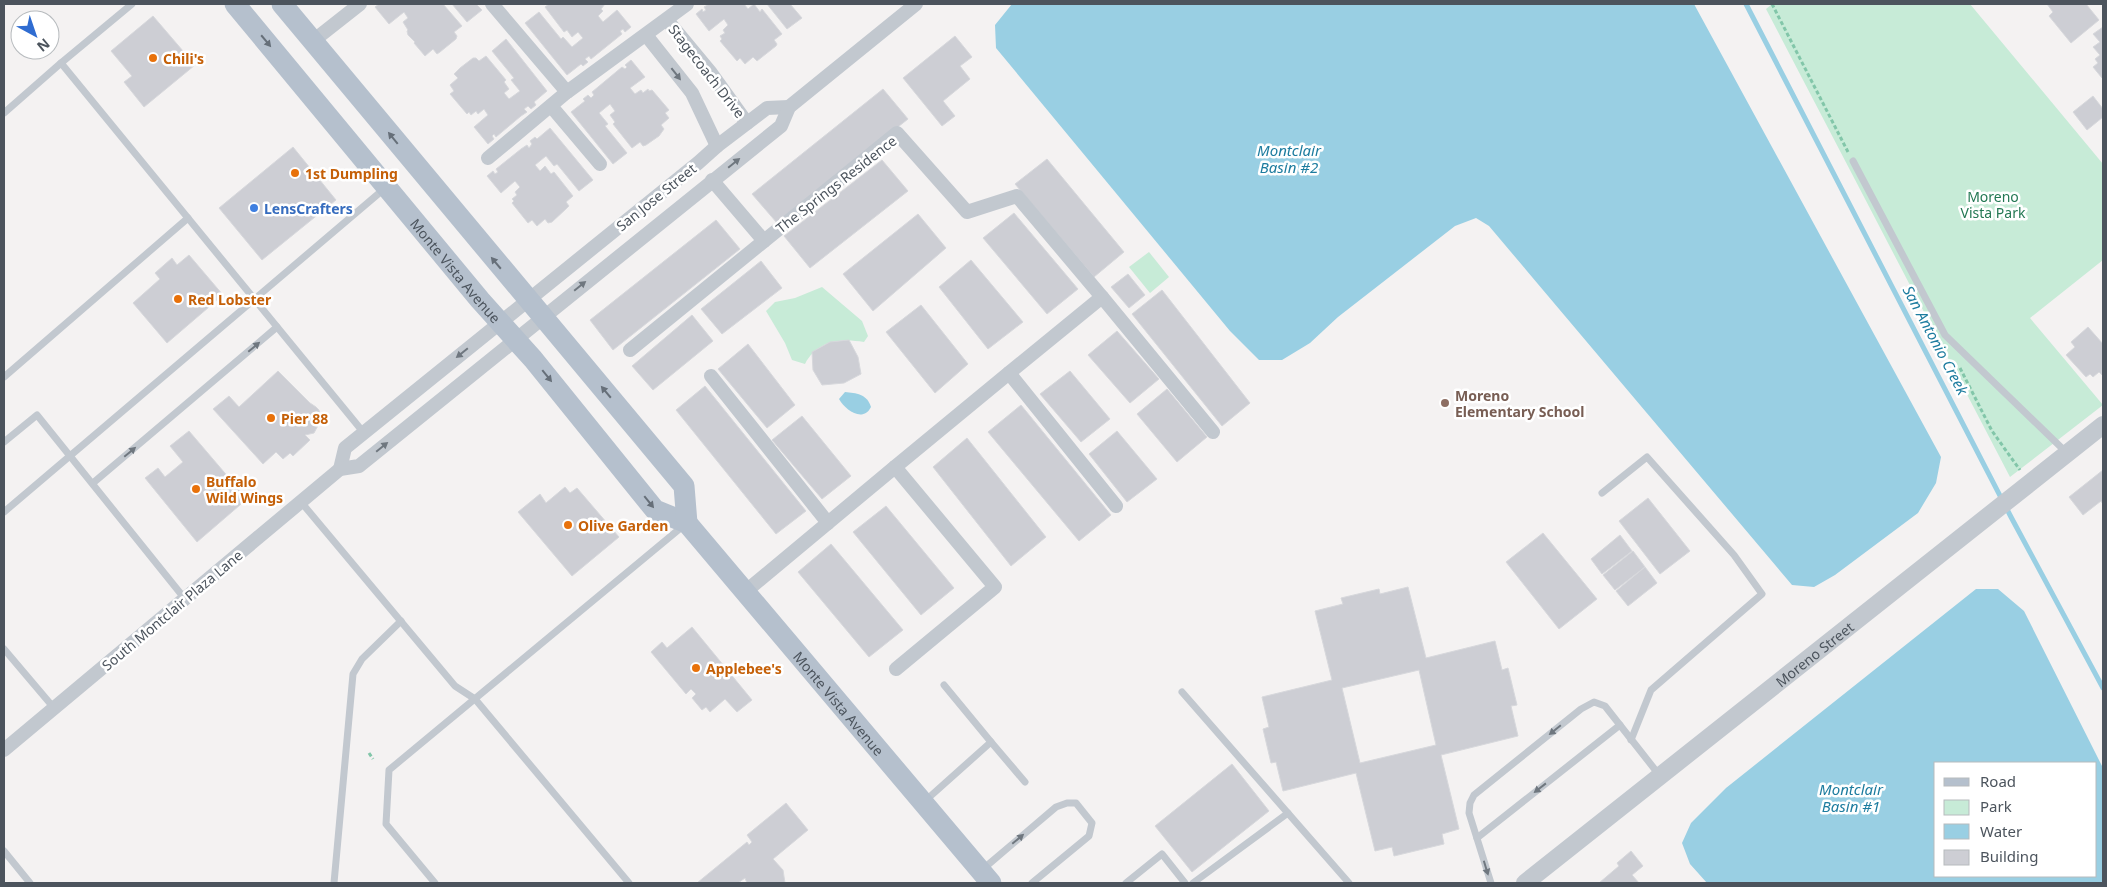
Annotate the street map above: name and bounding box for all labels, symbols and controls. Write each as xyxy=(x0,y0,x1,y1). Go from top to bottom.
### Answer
north arrow xyxy=(10,10,60,60)
street label: Stagecoach Drive xyxy=(664,20,750,122)
text: N xyxy=(33,34,54,56)
one-way arrow xyxy=(260,35,272,47)
place label: Chili's xyxy=(163,49,204,68)
marker: Chili's xyxy=(147,52,159,64)
one-way arrow xyxy=(671,67,682,80)
one-way arrow xyxy=(387,131,398,144)
street label: The Springs Residence xyxy=(772,131,900,237)
water label: Montclair Basin #2 xyxy=(1257,140,1322,177)
one-way arrow xyxy=(727,157,740,168)
street label: San Jose Street xyxy=(612,159,700,235)
place label: 1st Dumpling xyxy=(305,164,398,183)
marker: 1st Dumpling xyxy=(289,167,301,179)
park label: Moreno Vista Park xyxy=(1961,187,2026,222)
place label: LensCrafters xyxy=(264,199,353,218)
marker: LensCrafters xyxy=(248,202,260,214)
street label: Monte Vista Avenue xyxy=(407,214,505,327)
one-way arrow xyxy=(491,256,502,269)
one-way arrow xyxy=(573,281,586,292)
water label: San Antonio Creek xyxy=(1899,282,1973,399)
place label: Red Lobster xyxy=(188,290,272,309)
marker: Red Lobster xyxy=(172,293,184,305)
one-way arrow xyxy=(247,341,260,352)
one-way arrow xyxy=(456,347,469,358)
one-way arrow xyxy=(541,369,552,382)
one-way arrow xyxy=(600,386,611,399)
place label: Moreno Elementary School xyxy=(1455,386,1585,421)
marker: Moreno Elementary School xyxy=(1439,397,1451,409)
place label: Pier 88 xyxy=(281,409,328,428)
marker: Pier 88 xyxy=(265,412,277,424)
one-way arrow xyxy=(375,441,388,452)
one-way arrow xyxy=(123,446,135,458)
place label: Buffalo Wild Wings xyxy=(206,472,283,507)
marker: Buffalo Wild Wings xyxy=(190,483,202,495)
one-way arrow xyxy=(643,496,654,509)
place label: Olive Garden xyxy=(578,516,668,535)
marker: Olive Garden xyxy=(562,519,574,531)
street label: South Montclair Plaza Lane xyxy=(98,545,246,674)
street label: Moreno Street xyxy=(1771,617,1857,691)
street label: Monte Vista Avenue xyxy=(790,647,889,759)
place label: Applebee's xyxy=(706,659,782,678)
marker: Applebee's xyxy=(690,662,702,674)
one-way arrow xyxy=(1548,724,1561,735)
legend xyxy=(1934,762,2097,877)
text: Road xyxy=(1980,771,2016,791)
water label: Montclair Basin #1 xyxy=(1819,779,1884,816)
one-way arrow xyxy=(1534,782,1547,793)
text: Park xyxy=(1980,796,2012,816)
text: Water xyxy=(1980,821,2022,841)
one-way arrow xyxy=(1011,834,1024,845)
text: Building xyxy=(1980,846,2038,866)
one-way arrow xyxy=(1482,861,1490,876)

